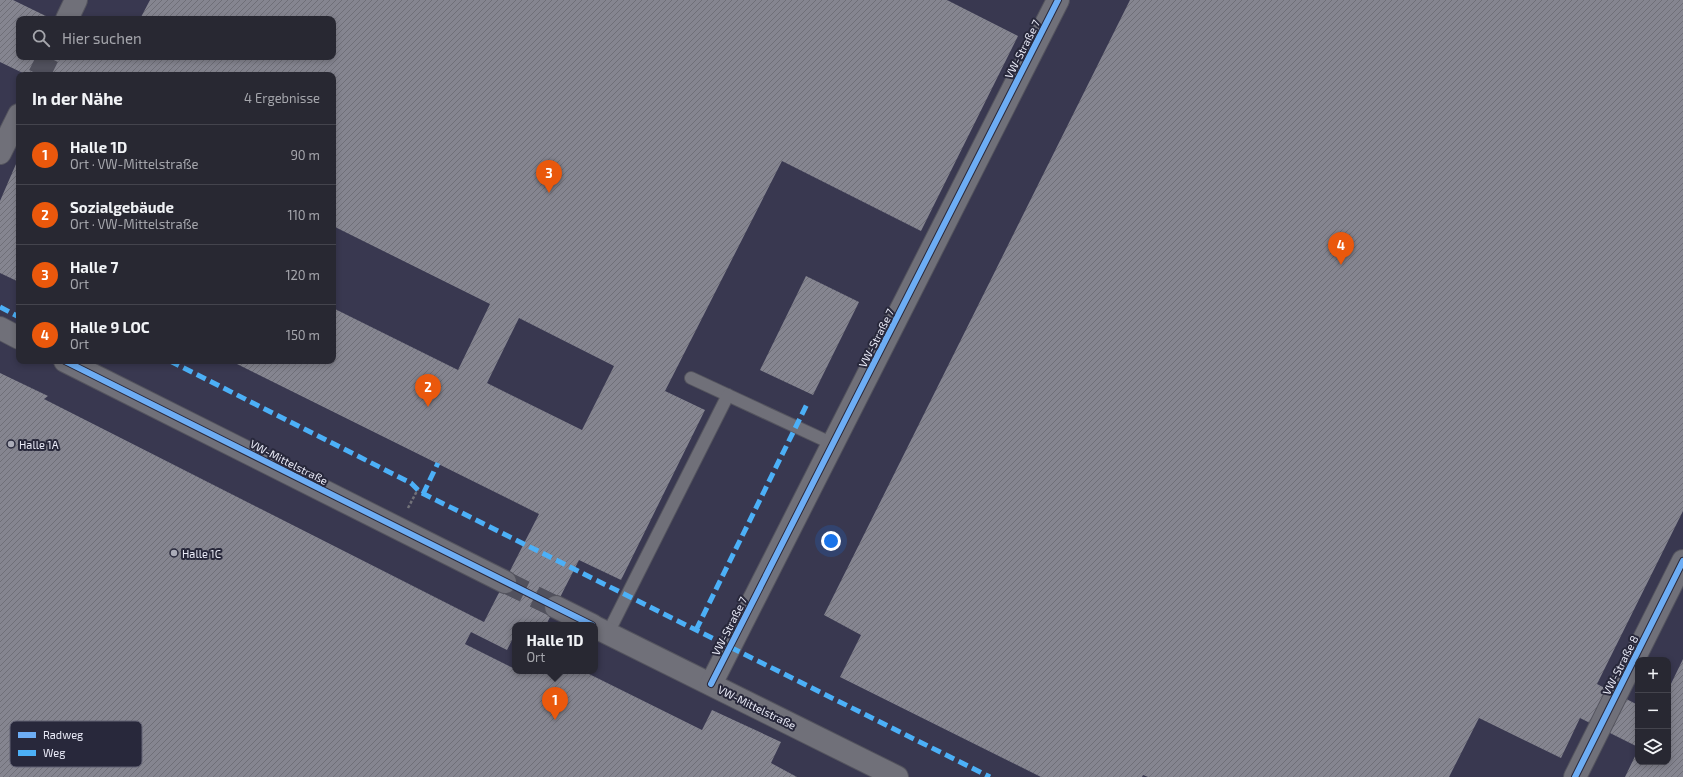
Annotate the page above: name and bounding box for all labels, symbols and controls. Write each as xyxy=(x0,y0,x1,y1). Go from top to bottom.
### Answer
search box xyxy=(16,16,336,60)
street label: VW-Straße 7 xyxy=(1002,17,1042,80)
icon: search xyxy=(30,27,52,49)
text: Hier suchen xyxy=(62,29,142,47)
text: In der Nähe xyxy=(32,88,123,108)
text: 4 Ergebnisse xyxy=(244,90,320,106)
text: Halle 1D xyxy=(70,138,127,156)
text: 1 xyxy=(42,147,48,163)
text: 90 m xyxy=(290,147,320,163)
text: Ort · VW-Mittelstraße xyxy=(70,156,198,172)
pin: 3 xyxy=(536,160,562,193)
text: Sozialgebäude xyxy=(70,198,174,216)
text: 2 xyxy=(41,207,49,223)
text: 110 m xyxy=(288,207,320,223)
text: Ort · VW-Mittelstraße xyxy=(70,216,198,232)
pin: 4 xyxy=(1328,232,1354,265)
text: Halle 7 xyxy=(70,258,118,276)
text: 3 xyxy=(41,267,49,283)
text: 120 m xyxy=(285,267,320,283)
text: Ort xyxy=(70,276,89,292)
street label: VW-Straße 7 xyxy=(856,306,896,369)
text: Halle 9 LOC xyxy=(70,318,150,336)
text: 4 xyxy=(41,327,49,343)
text: 150 m xyxy=(286,327,320,343)
text: Ort xyxy=(70,336,89,352)
pin: 2 xyxy=(415,374,441,407)
street label: VW-Mittelstraße xyxy=(248,437,330,487)
place label: Halle 1A xyxy=(19,438,59,451)
marker: Halle 1A xyxy=(6,439,16,449)
your location xyxy=(821,531,841,551)
place label: Halle 1C xyxy=(182,547,221,560)
marker: Halle 1C xyxy=(169,548,179,558)
street label: VW-Straße 7 xyxy=(709,594,749,657)
popup xyxy=(512,622,598,674)
text: Halle 1D xyxy=(526,631,584,649)
street label: VW-Straße 8 xyxy=(1599,633,1641,697)
text: Ort xyxy=(526,649,545,665)
map controls xyxy=(1635,657,1671,765)
button: + xyxy=(1635,657,1671,693)
street label: VW-Mittelstraße xyxy=(716,682,798,732)
pin: 1 xyxy=(542,687,568,720)
button: − xyxy=(1635,693,1671,729)
legend xyxy=(10,721,142,767)
text: Radweg xyxy=(43,728,83,741)
button: layers xyxy=(1635,729,1671,765)
text: Weg xyxy=(43,746,65,759)

